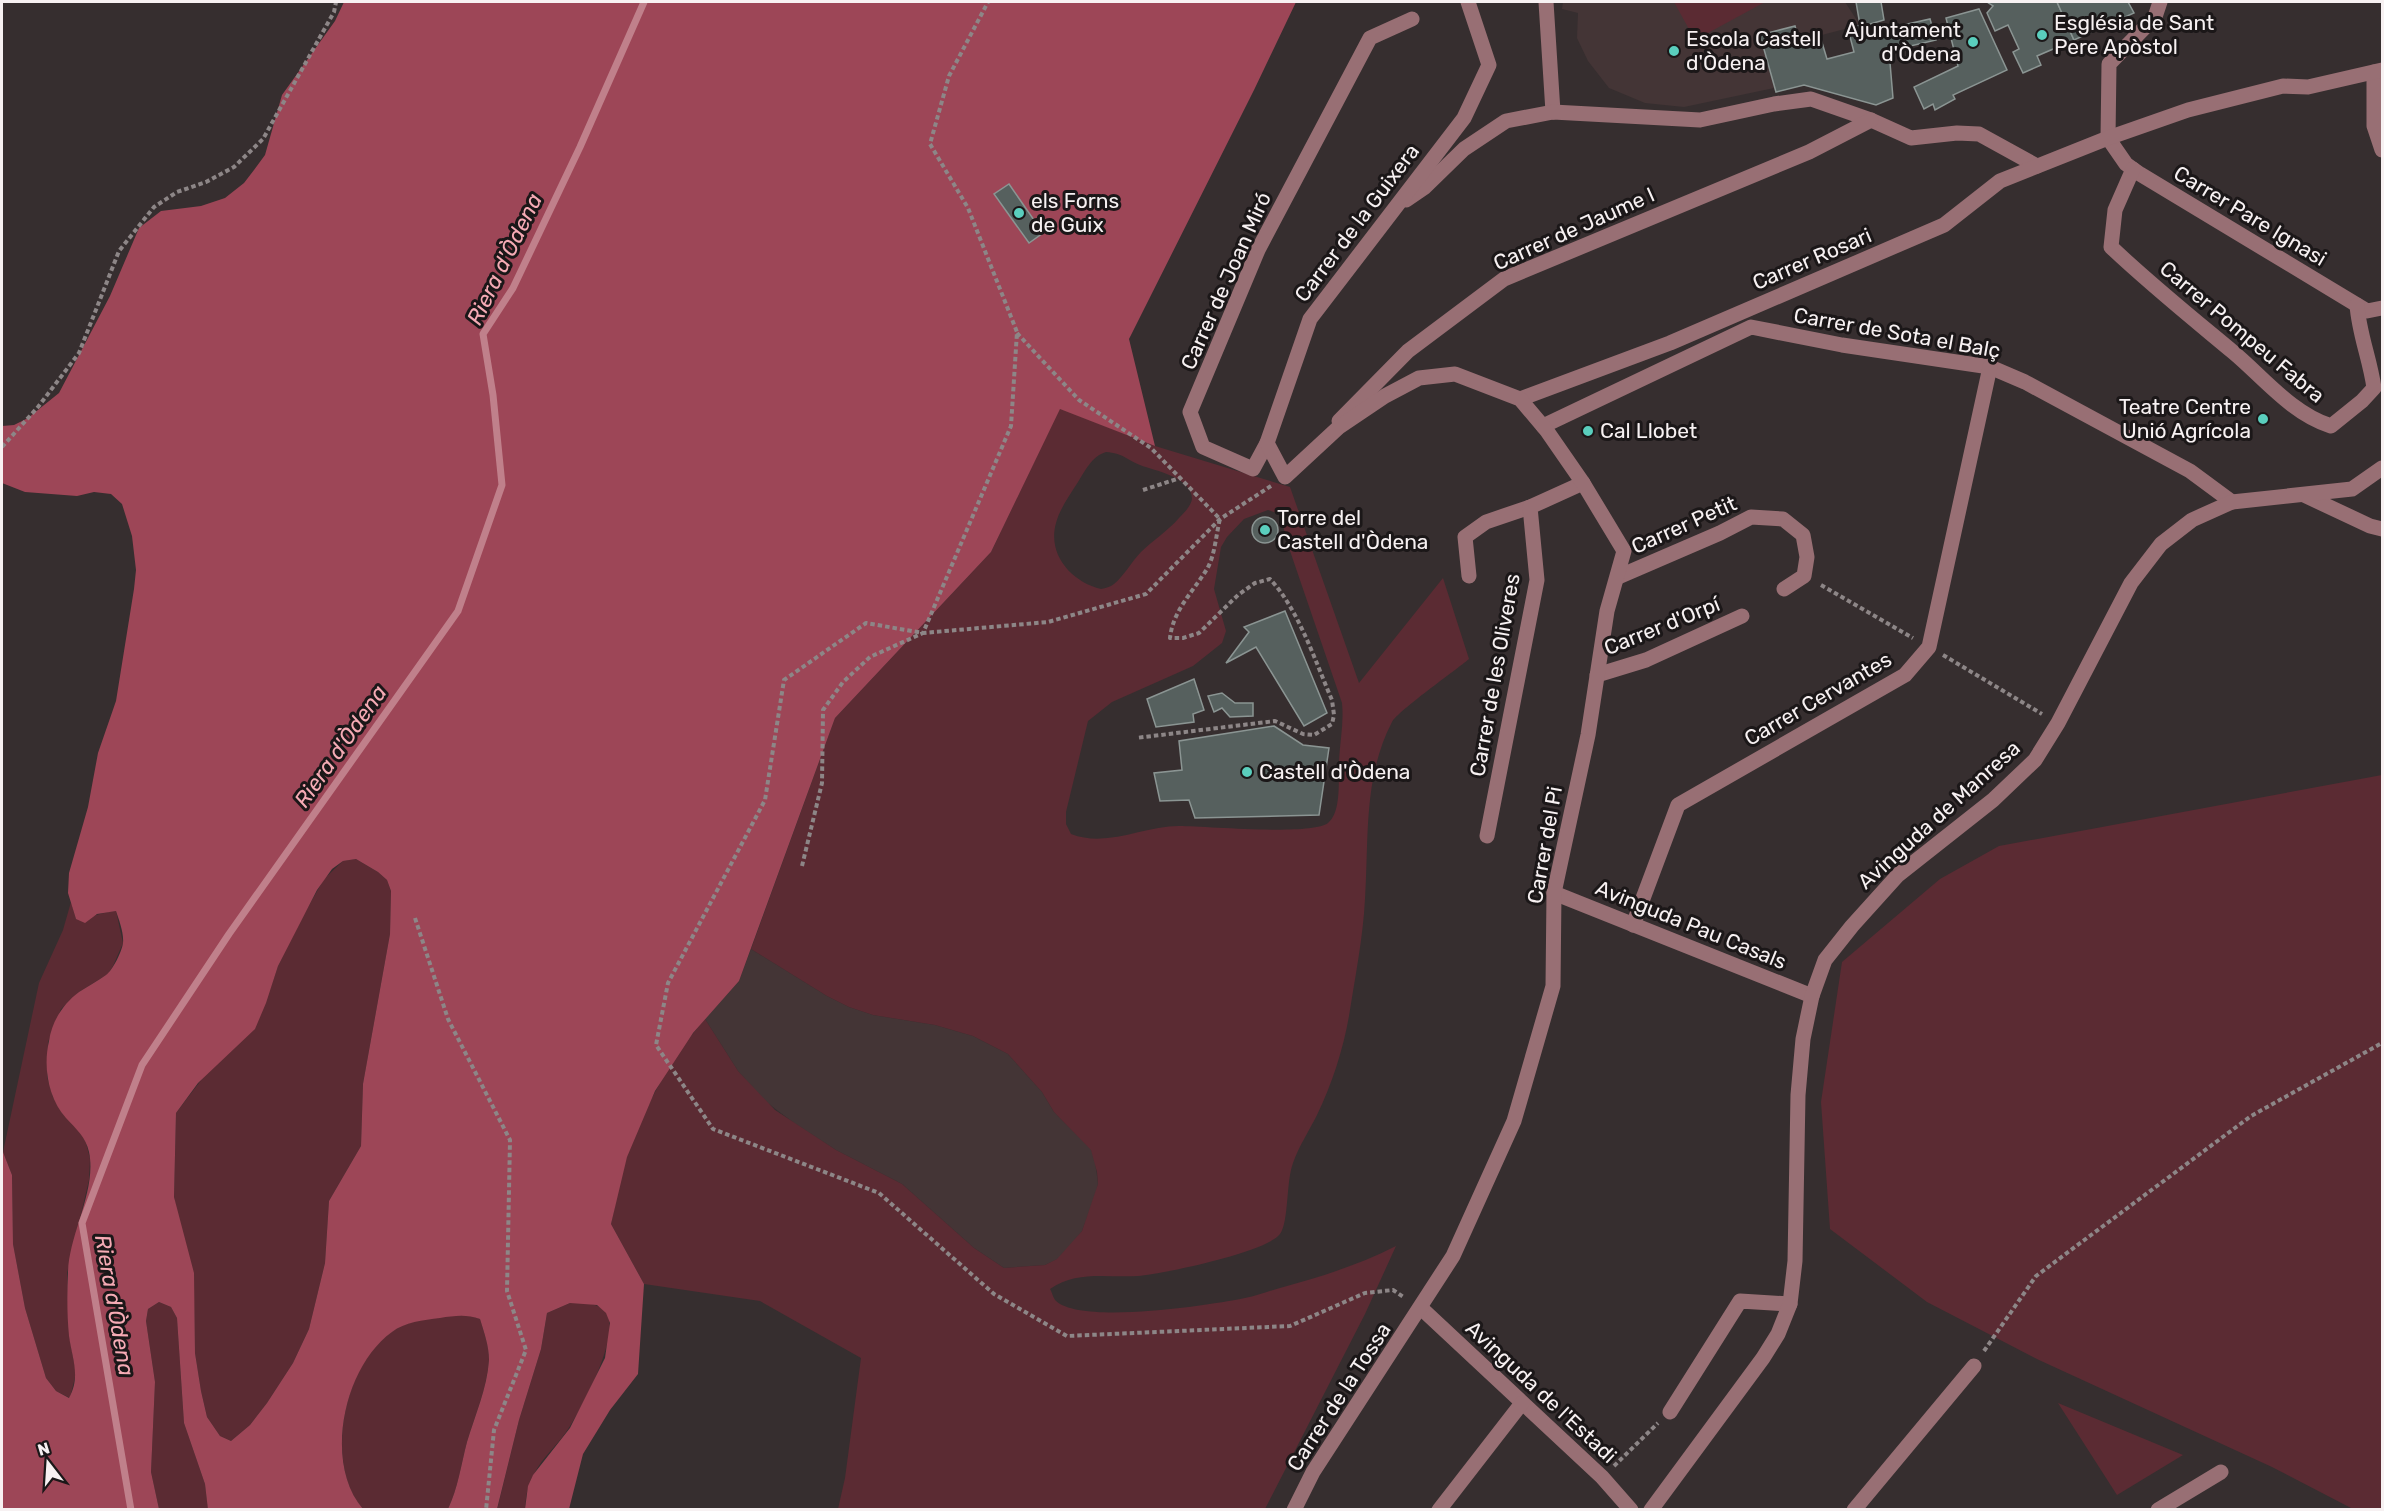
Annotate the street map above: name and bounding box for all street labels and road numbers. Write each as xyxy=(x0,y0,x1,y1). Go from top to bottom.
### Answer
street label: Carrer de la Guixera xyxy=(1289,139,1424,307)
street label: Carrer Pare Ignasi xyxy=(2169,160,2331,271)
street label: Carrer de Jaume I xyxy=(1489,182,1658,275)
street label: Carrer de Joan Miró xyxy=(1175,188,1276,373)
street label: Carrer Rosari xyxy=(1749,222,1875,295)
street label: Carrer Pompeu Fabra xyxy=(2155,256,2330,408)
street label: Carrer de Sota el Balç xyxy=(1792,302,2002,363)
street label: Carrer Petit xyxy=(1627,490,1740,559)
street label: Carrer de les Oliveres xyxy=(1464,572,1525,778)
street label: Carrer d'Orpí xyxy=(1600,591,1724,660)
street label: Carrer Cervantes xyxy=(1740,646,1896,751)
street label: Avinguda de Manresa xyxy=(1852,735,2025,894)
street label: Carrer del Pi xyxy=(1522,784,1567,906)
street label: Avinguda Pau Casals xyxy=(1592,875,1790,974)
street label: Avinguda de l'Estadi xyxy=(1461,1315,1622,1468)
street label: Carrer de la Tossa xyxy=(1281,1318,1396,1476)

